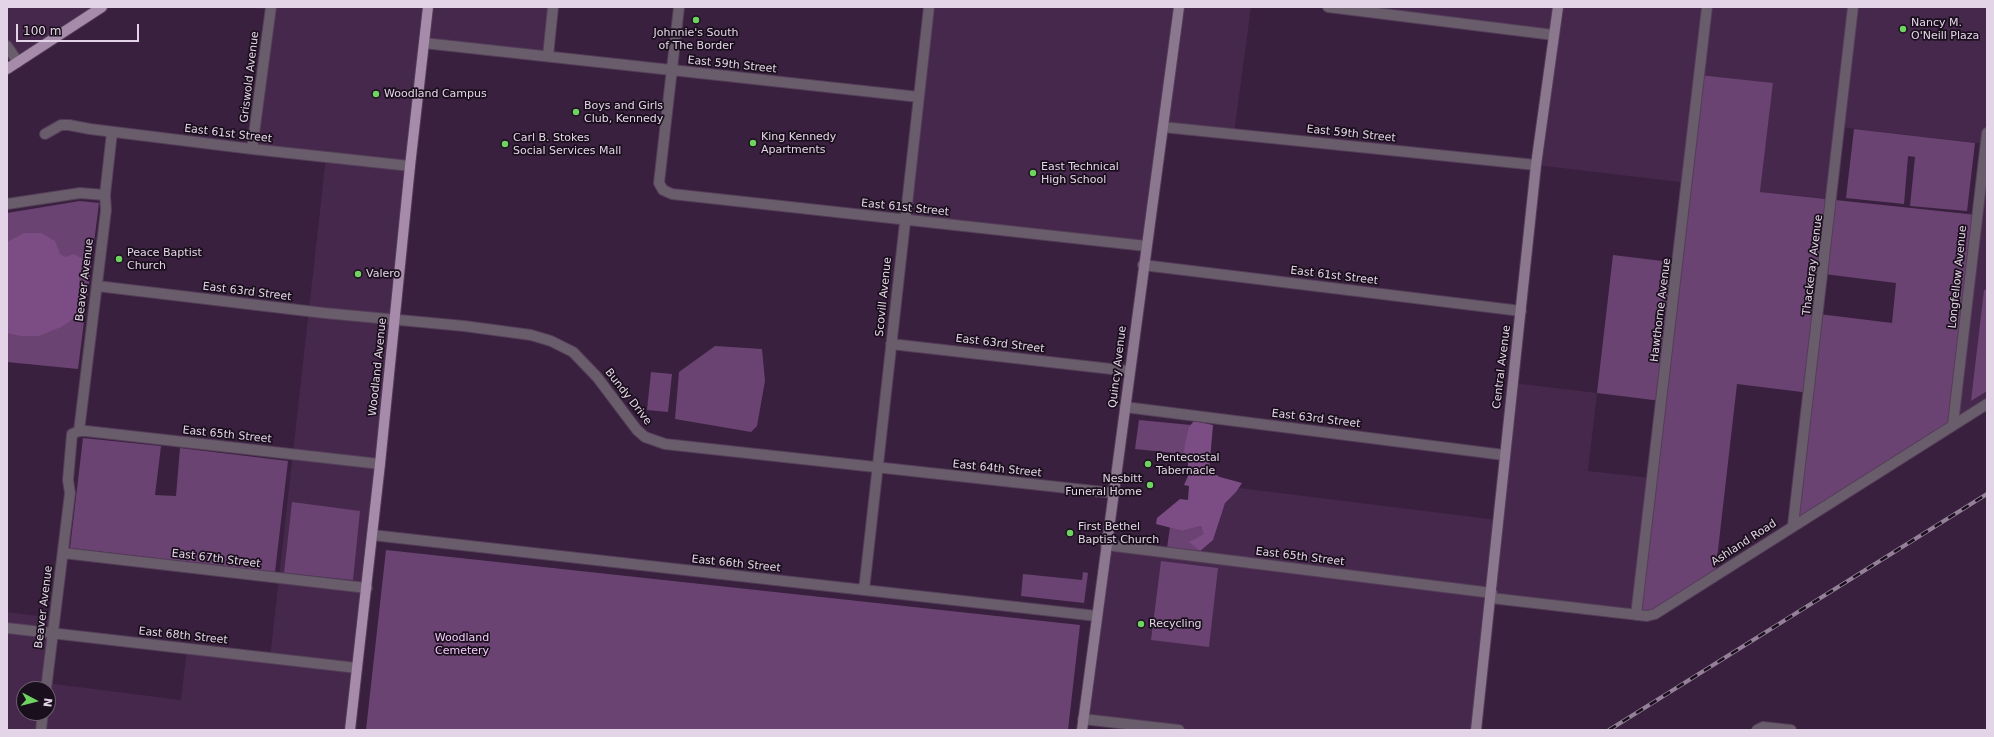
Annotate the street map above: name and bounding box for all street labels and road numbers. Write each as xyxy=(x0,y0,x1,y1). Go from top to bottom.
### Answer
street label: Griswold Avenue xyxy=(238,31,262,123)
street label: East 59th Street xyxy=(687,54,777,76)
street label: East 61st Street xyxy=(183,122,273,146)
street label: East 59th Street xyxy=(1306,123,1396,145)
street label: East 61st Street xyxy=(860,197,950,219)
street label: Thackeray Avenue xyxy=(1800,214,1826,316)
street label: Longfellow Avenue xyxy=(1946,225,1970,329)
street label: Beaver Avenue xyxy=(73,238,97,322)
street label: Scovill Avenue xyxy=(873,257,895,337)
street label: Hawthorne Avenue xyxy=(1648,257,1674,363)
street label: East 61st Street xyxy=(1289,264,1379,288)
street label: East 63rd Street xyxy=(202,280,292,304)
street label: Woodland Avenue xyxy=(366,317,390,417)
street label: Central Avenue xyxy=(1490,324,1514,410)
street label: Quincy Avenue xyxy=(1106,325,1130,409)
street label: East 63rd Street xyxy=(955,332,1045,356)
street label: Bundy Drive xyxy=(602,366,654,428)
street label: East 63rd Street xyxy=(1271,407,1361,431)
street label: East 65th Street xyxy=(182,424,272,446)
street label: East 64th Street xyxy=(952,458,1042,480)
street label: Ashland Road xyxy=(1709,517,1779,569)
street label: East 65th Street xyxy=(1255,545,1345,569)
street label: East 67th Street xyxy=(171,547,261,571)
street label: East 66th Street xyxy=(691,553,781,575)
street label: Beaver Avenue xyxy=(32,565,56,649)
street label: East 68th Street xyxy=(138,625,228,647)

